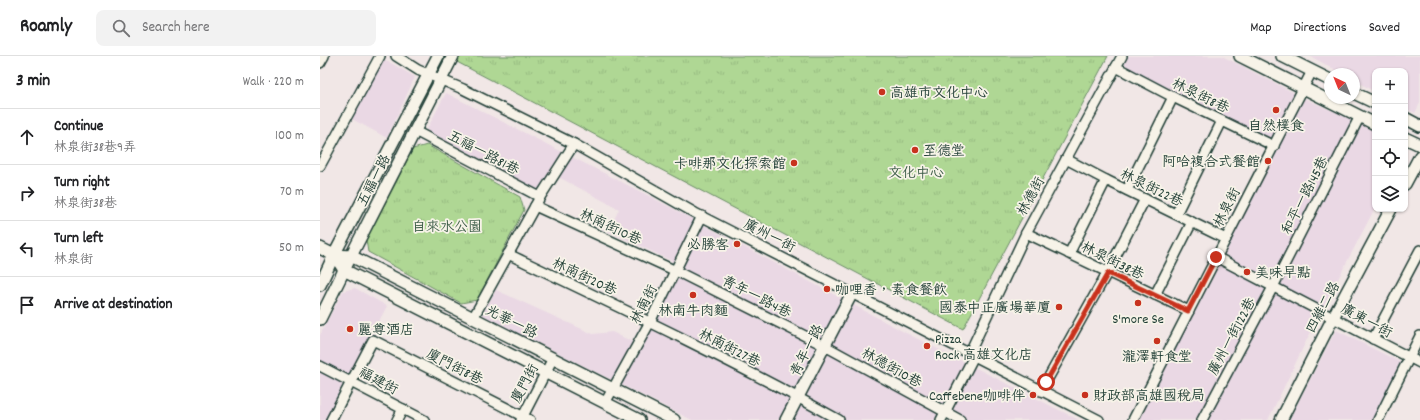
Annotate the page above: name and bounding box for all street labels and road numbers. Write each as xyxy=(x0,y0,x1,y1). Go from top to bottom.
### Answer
street label: 林泉街8巷 xyxy=(1168,74,1233,120)
street label: 五福一路81巷 xyxy=(444,126,523,182)
street label: 五福一路 xyxy=(353,151,396,210)
street label: 和平一路145巷 xyxy=(1277,152,1335,238)
street label: 林泉街22巷 xyxy=(1116,165,1187,213)
street label: 林德街 xyxy=(1013,174,1051,220)
street label: 林泉街 xyxy=(1209,185,1246,231)
street label: 林南街10巷 xyxy=(576,205,646,251)
street label: 廣州一街 xyxy=(740,215,799,258)
street label: 林泉街38巷 xyxy=(1077,238,1148,286)
street label: 林南街20巷 xyxy=(548,254,621,302)
street label: 青年一路4巷 xyxy=(718,272,795,324)
street label: 四維二路 xyxy=(1302,279,1346,337)
street label: 林南街 xyxy=(626,282,663,328)
street label: 廣州一街122巷 xyxy=(1204,294,1262,379)
street label: 廣東一街 xyxy=(1337,300,1395,344)
street label: 光華一路 xyxy=(482,301,541,344)
street label: 青年一路 xyxy=(786,321,829,380)
street label: 林南街27巷 xyxy=(694,325,765,373)
street label: 林德街10巷 xyxy=(857,344,926,394)
street label: 廈門街8巷 xyxy=(422,345,487,391)
street label: 廈門街 xyxy=(507,361,544,407)
street label: 福建街 xyxy=(355,363,401,400)

